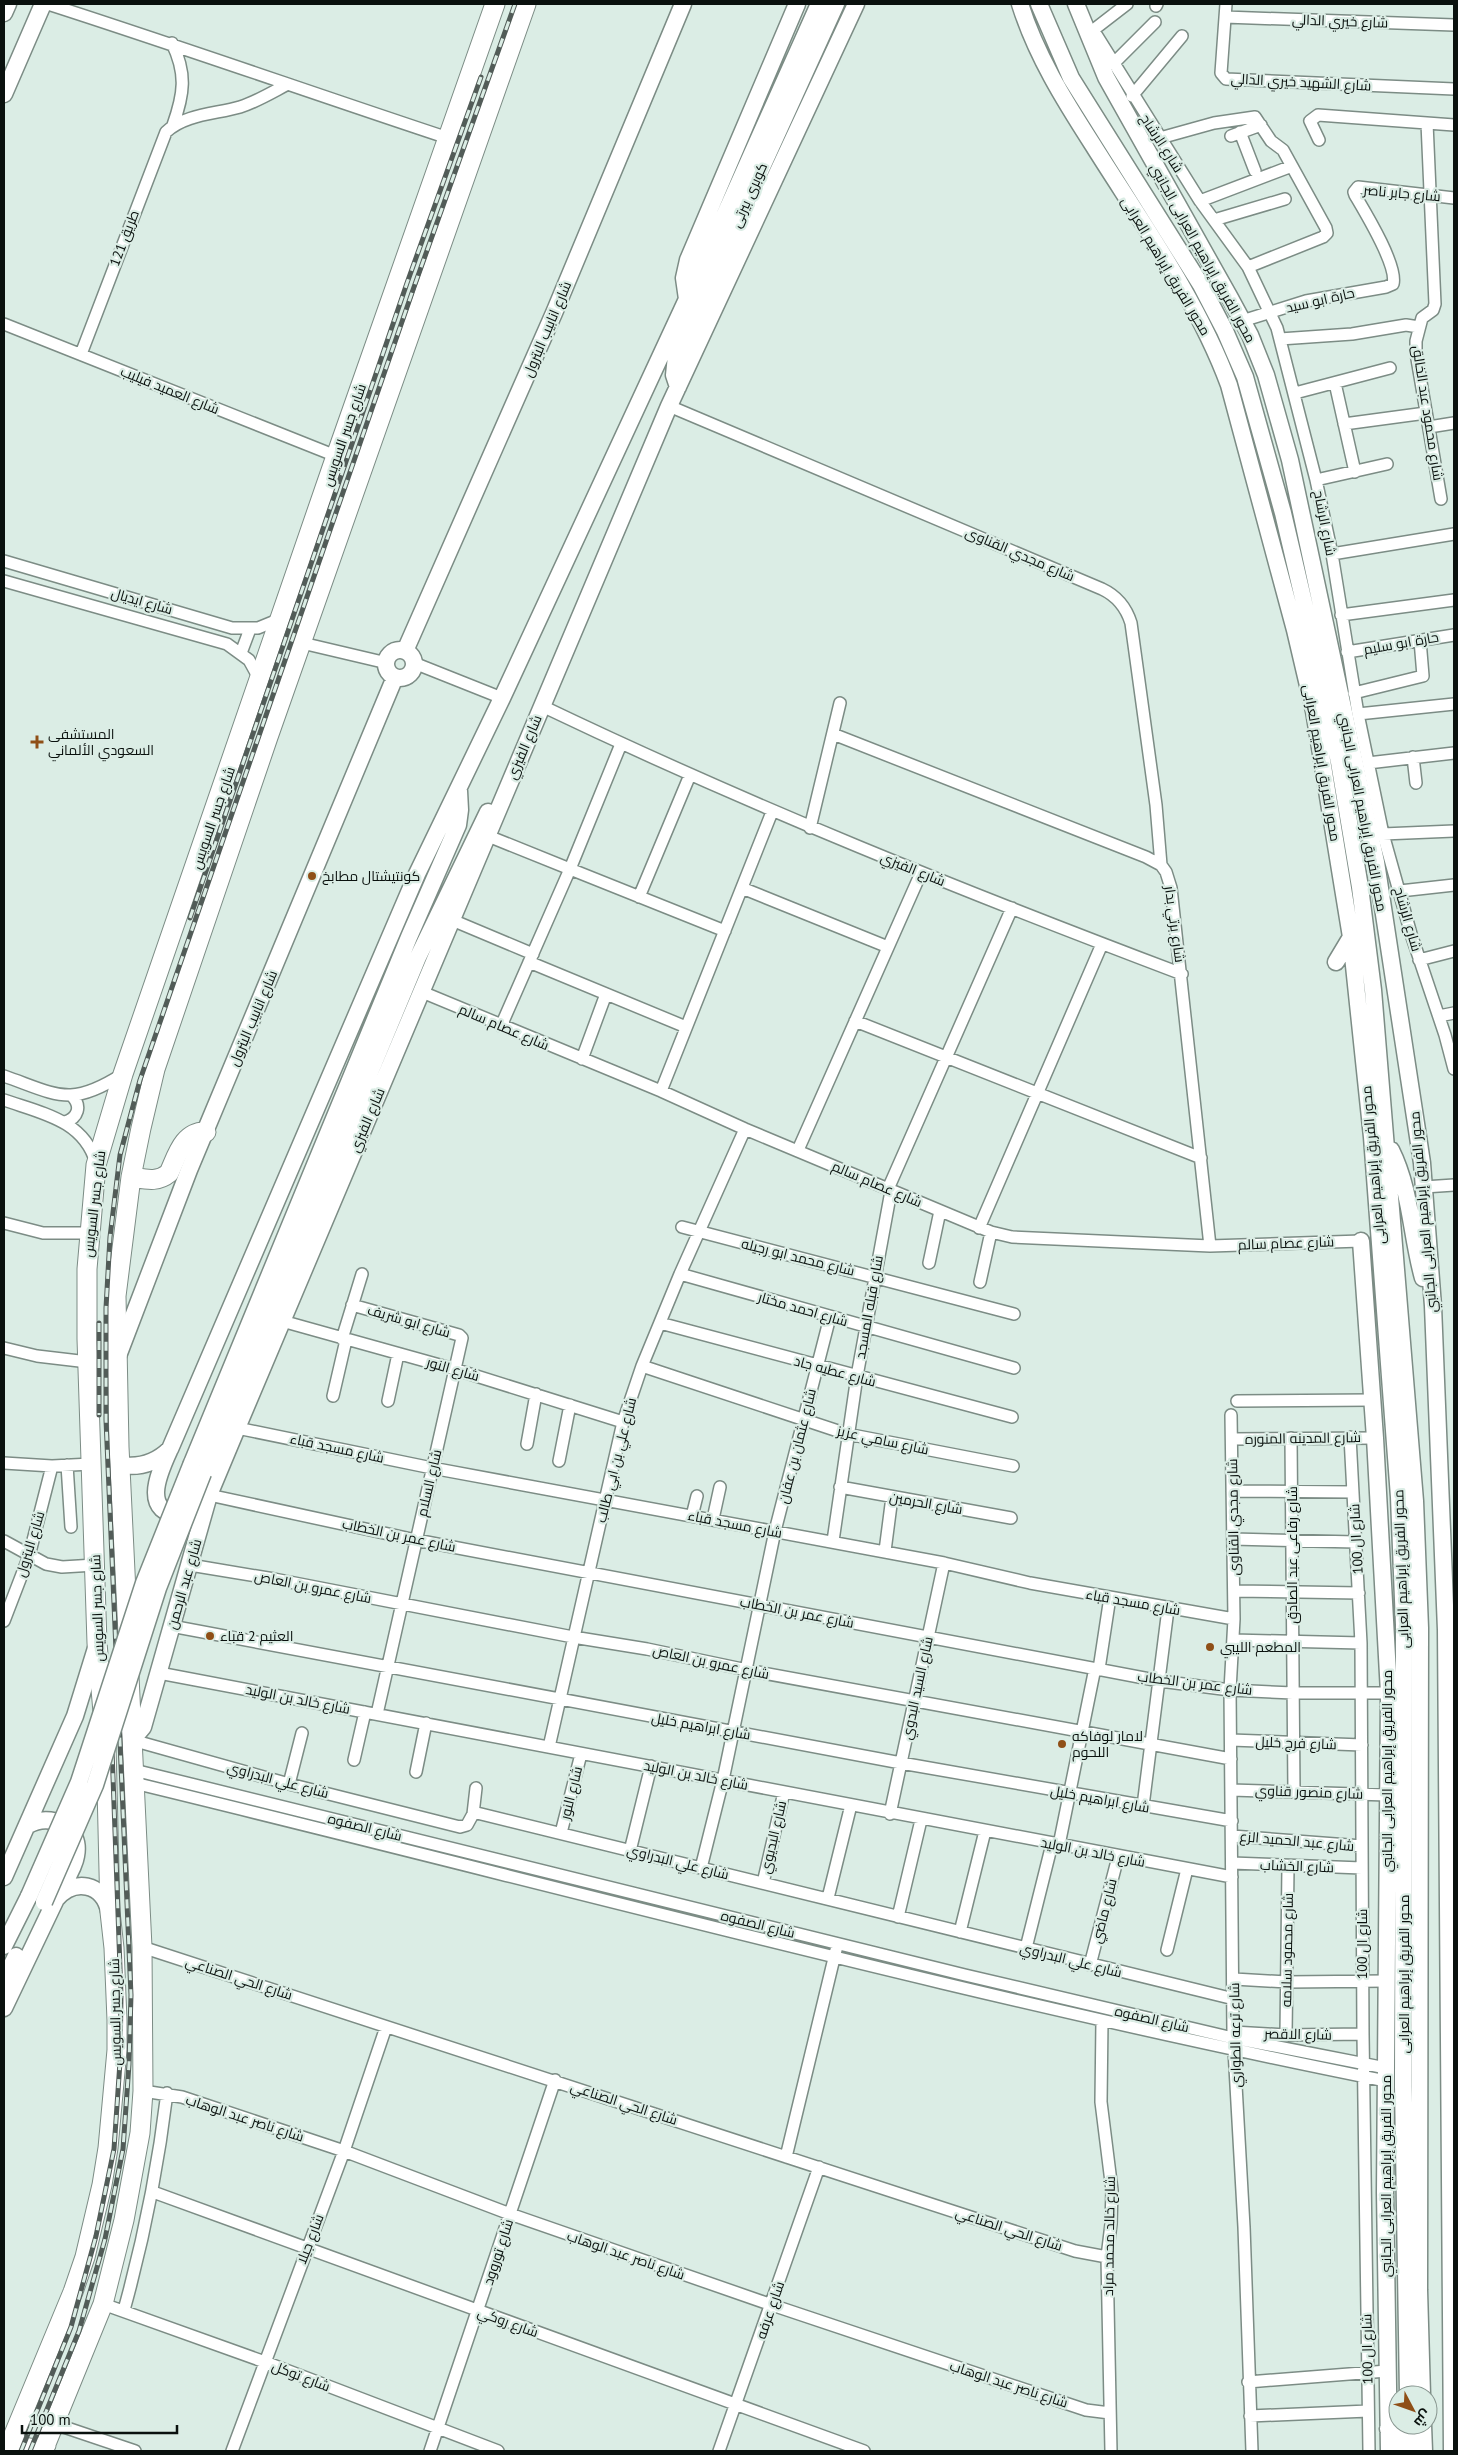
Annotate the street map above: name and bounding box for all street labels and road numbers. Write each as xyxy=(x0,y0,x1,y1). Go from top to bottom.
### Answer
street label: شارع خيري الدالي xyxy=(1291,10,1388,35)
street label: شارع الشهيد خيري الدالي xyxy=(1230,69,1372,98)
street label: شارع الرشاح xyxy=(1136,110,1188,176)
street label: كوبرى بيرتى xyxy=(727,160,771,230)
street label: محور الفريق إبراهيم العرابى الجانبي xyxy=(1147,160,1259,346)
street label: شارع جابر ناصر xyxy=(1362,181,1441,205)
street label: محور الفريق إبراهيم العرابى xyxy=(1118,193,1214,339)
street label: طريق 121 xyxy=(105,207,143,269)
street label: شارع انابيب البترول xyxy=(519,278,575,380)
street label: حارة ابو سيد xyxy=(1284,283,1356,317)
street label: شارع محمود عبد الخالق xyxy=(1408,344,1448,482)
street label: شارع العميد فيليب xyxy=(118,362,222,418)
street label: شارع جسر السويس xyxy=(318,381,370,489)
street label: شارع الرشاح xyxy=(1310,489,1340,557)
street label: شارع مجدي القناوى xyxy=(961,523,1077,588)
street label: شارع ايديال xyxy=(109,584,175,618)
street label: حارة ابو سليم xyxy=(1362,628,1440,659)
street label: محور الفريق إبراهيم العرابى xyxy=(1298,683,1345,843)
street label: محور الفريق إبراهيم العرابى الجانبي xyxy=(1332,711,1391,914)
street label: شارع الفيزي xyxy=(502,712,548,783)
street label: شارع جسر السويس xyxy=(187,764,239,872)
street label: شارع الفيزي xyxy=(877,848,948,893)
street label: شارع برتي بدار xyxy=(1158,883,1189,964)
street label: شارع الرشاح xyxy=(1390,885,1426,953)
street label: شارع انابيب البترول xyxy=(225,967,281,1069)
street label: شارع عصام سالم xyxy=(456,1000,552,1055)
street label: شارع الفيزي xyxy=(345,1085,391,1156)
street label: محور الفريق إبراهيم العرابى xyxy=(1357,1085,1390,1245)
street label: محور الفريق إبراهيم العرابى الجانبي xyxy=(1405,1110,1444,1314)
street label: شارع جسر السويس xyxy=(79,1150,109,1258)
street label: شارع عصام سالم xyxy=(829,1157,925,1212)
street label: شارع عصام سالم xyxy=(1237,1232,1335,1255)
street label: شارع محمد ابو رجيله xyxy=(739,1234,857,1280)
street label: شارع قبله المسجد xyxy=(851,1254,887,1360)
street label: شارع احمد مختار xyxy=(755,1287,850,1330)
street label: شارع ابو شريف xyxy=(365,1301,453,1341)
street label: شارع عطيه جاد xyxy=(792,1351,878,1391)
street label: شارع النور xyxy=(423,1353,482,1385)
street label: شارع عثمان بن عفان xyxy=(774,1387,820,1505)
street label: شارع علي بن ابي طالب xyxy=(592,1396,643,1525)
street label: شارع سامي عزيز xyxy=(834,1421,930,1461)
street label: شارع المدينه المنوره xyxy=(1245,1428,1361,1448)
street label: شارع مسجد قباء xyxy=(288,1429,386,1467)
street label: شارع السلام xyxy=(413,1448,446,1519)
street label: شارع مجدي القناوى xyxy=(1223,1458,1246,1576)
street label: شارع رفاعى عبد الصادق xyxy=(1283,1486,1301,1624)
street label: شارع الحرمين xyxy=(888,1488,964,1518)
street label: محور الفريق إبراهيم العرابى xyxy=(1389,1489,1414,1649)
street label: شارع ال 100 xyxy=(1345,1503,1367,1575)
street label: شارع مسجد قباء xyxy=(686,1506,784,1542)
street label: شارع البترول xyxy=(11,1509,49,1579)
street label: شارع عمر بن الخطاب xyxy=(341,1514,457,1556)
street label: شارع عبد الرحمن xyxy=(162,1537,206,1631)
street label: شارع جسر السويس xyxy=(86,1554,108,1662)
street label: شارع عمرو بن العاص xyxy=(253,1567,373,1607)
street label: شارع مسجد قباء xyxy=(1084,1585,1182,1619)
street label: شارع عمر بن الخطاب xyxy=(739,1592,855,1632)
street label: شارع السيد البدوي xyxy=(897,1635,940,1742)
street label: شارع عمرو بن العاص xyxy=(651,1641,771,1683)
street label: شارع عمر بن الخطاب xyxy=(1137,1667,1253,1699)
street label: محور الفريق إبراهيم العرابى الجانبي xyxy=(1378,1670,1399,1872)
street label: شارع خالد بن الوليد xyxy=(244,1680,352,1718)
street label: شارع ابراهيم خليل xyxy=(650,1708,752,1745)
street label: شارع فرج خليل xyxy=(1255,1733,1337,1753)
street label: شارع خالد بن الوليد xyxy=(642,1756,750,1794)
street label: شارع علي البدراوي xyxy=(224,1758,331,1805)
street label: شارع النور xyxy=(555,1764,586,1823)
street label: شارع ابراهيم خليل xyxy=(1049,1781,1151,1818)
street label: شارع منصور قناوي xyxy=(1254,1781,1363,1806)
street label: شارع البديوي xyxy=(756,1799,793,1876)
street label: شارع الصفوه xyxy=(326,1809,404,1845)
street label: شارع عبد الحميد الزع xyxy=(1239,1827,1355,1855)
street label: شارع خالد بن الوليد xyxy=(1039,1833,1147,1871)
street label: شارع علي البدراوي xyxy=(624,1841,731,1886)
street label: شارع الخشاب xyxy=(1260,1856,1334,1876)
street label: شارع ماضي xyxy=(1087,1877,1123,1946)
street label: شارع محمود سلامه xyxy=(1277,1893,1297,2007)
street label: محور الفريق إبراهيم العرابى xyxy=(1395,1894,1414,2054)
street label: شارع الصفوه xyxy=(719,1906,797,1942)
street label: شارع ال 100 xyxy=(1353,1909,1371,1979)
street label: شارع علي البدراوي xyxy=(1017,1939,1124,1984)
street label: شارع الحي الصناعي xyxy=(182,1952,295,2007)
street label: شارع جسر السويس xyxy=(105,1958,125,2066)
street label: شارع ترعه الطواري xyxy=(1225,1982,1248,2088)
street label: شارع الصفوه xyxy=(1113,2002,1191,2036)
street label: شارع الاقصر xyxy=(1263,2024,1332,2044)
street label: محور الفريق إبراهيم العرابى الجانبي xyxy=(1377,2075,1398,2277)
street label: شارع الحي الصناعي xyxy=(567,2077,680,2132)
street label: شارع ناصر عبد الوهاب xyxy=(184,2090,306,2146)
street label: شارع خالد محمد مراد xyxy=(1099,2176,1119,2296)
street label: شارع الحي الصناعي xyxy=(952,2203,1065,2258)
street label: شارع جيلا xyxy=(292,2211,328,2267)
street label: شارع توروود xyxy=(479,2217,517,2287)
street label: شارع ناصر عبد الوهاب xyxy=(565,2226,687,2284)
street label: شارع عرفه xyxy=(752,2279,788,2341)
street label: شارع روكي xyxy=(474,2303,541,2344)
street label: شارع ال 100 xyxy=(1357,2314,1377,2384)
street label: شارع ناصر عبد الوهاب xyxy=(948,2356,1070,2412)
street label: شارع توكل xyxy=(269,2357,333,2395)

